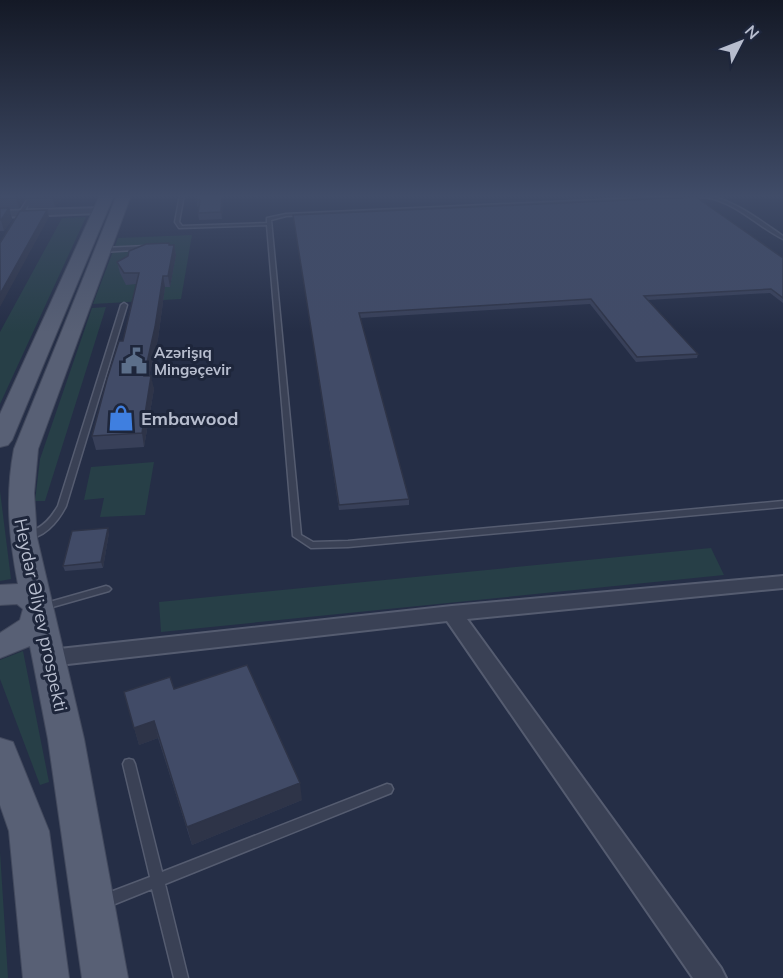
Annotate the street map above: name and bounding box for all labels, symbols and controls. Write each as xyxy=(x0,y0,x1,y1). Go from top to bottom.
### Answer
north arrow xyxy=(711,12,771,72)
text: N xyxy=(741,21,764,43)
place label: Azərişıq Mingəçevir xyxy=(154,343,231,379)
public building icon: Azərişıq Mingəçevir xyxy=(119,346,149,376)
shop icon: Embawood xyxy=(106,403,136,433)
place label: Embawood xyxy=(141,407,238,430)
street label: Heydər Əliyev prospekti xyxy=(9,516,73,714)

